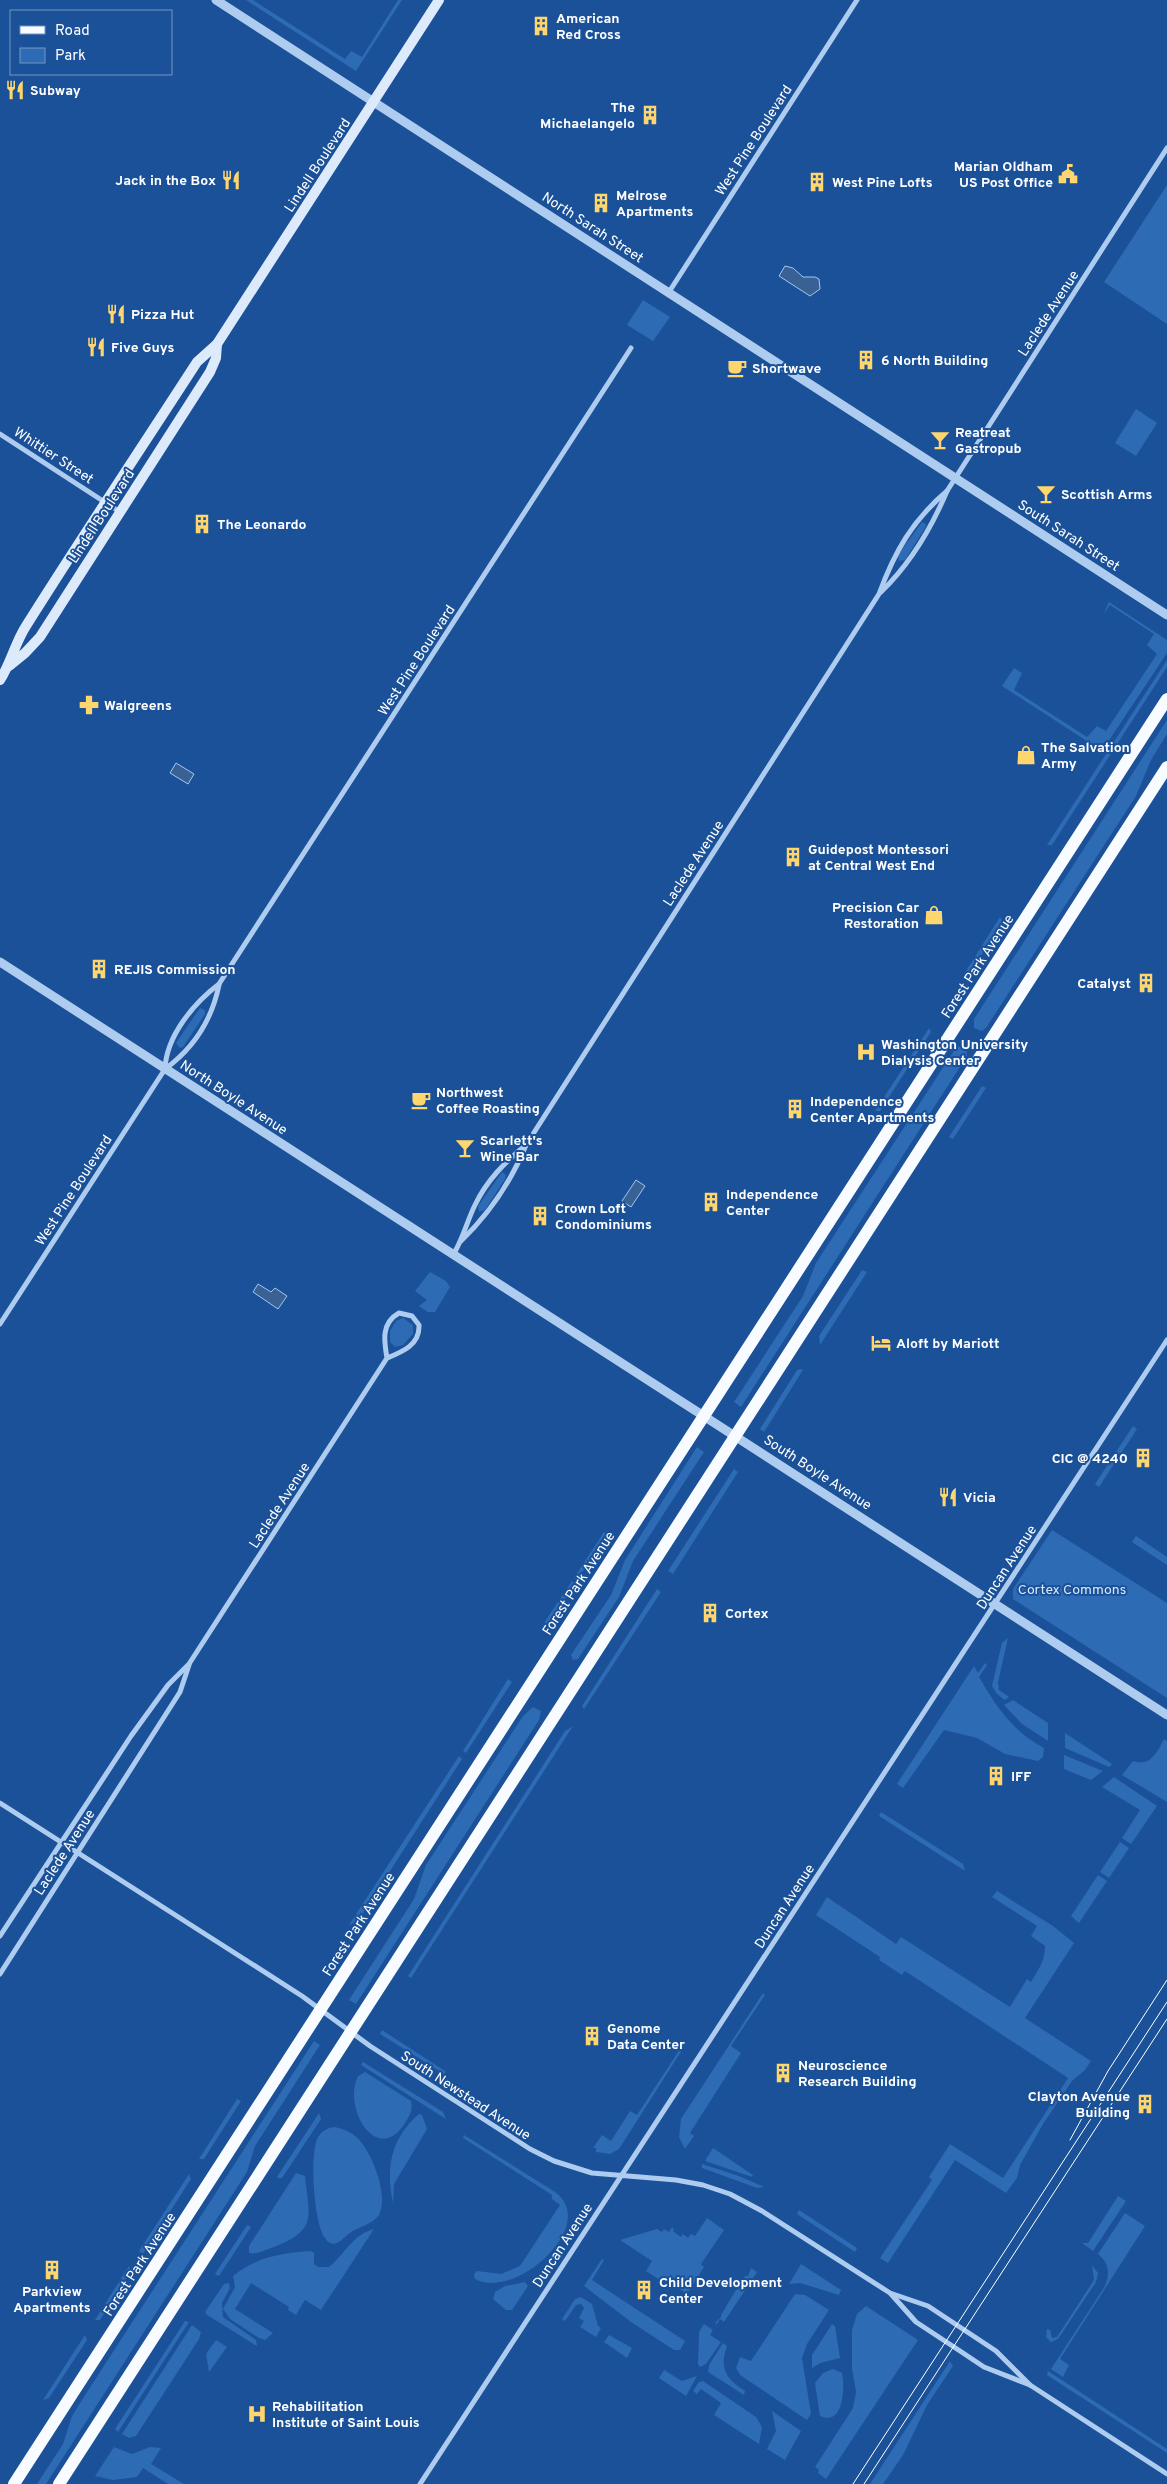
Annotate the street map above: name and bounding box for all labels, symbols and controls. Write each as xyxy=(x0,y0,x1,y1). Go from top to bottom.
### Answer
legend xyxy=(10,10,172,75)
place label: American Red Cross xyxy=(556,11,621,44)
building icon: American Red Cross xyxy=(530,15,552,37)
text: Road xyxy=(55,22,90,41)
text: Park xyxy=(55,47,86,66)
restaurant icon: Subway xyxy=(4,79,26,101)
street label: West Pine Boulevard xyxy=(712,82,796,199)
place label: Subway xyxy=(30,83,81,100)
place label: The Michaelangelo xyxy=(540,100,635,133)
building icon: The Michaelangelo xyxy=(639,104,661,126)
street label: Lindell Boulevard xyxy=(281,116,355,216)
place label: Marian Oldham US Post Office xyxy=(954,159,1053,192)
public building icon: Marian Oldham US Post Office xyxy=(1057,163,1079,185)
restaurant icon: Jack in the Box xyxy=(220,169,242,191)
building icon: West Pine Lofts xyxy=(806,171,828,193)
place label: Jack in the Box xyxy=(115,173,216,190)
place label: West Pine Lofts xyxy=(832,175,933,192)
place label: Melrose Apartments xyxy=(616,188,694,221)
street label: North Sarah Street xyxy=(538,189,646,267)
building icon: Melrose Apartments xyxy=(590,192,612,214)
street label: Laclede Avenue xyxy=(1015,268,1083,360)
restaurant icon: Pizza Hut xyxy=(105,303,127,325)
place label: Pizza Hut xyxy=(131,307,194,324)
restaurant icon: Five Guys xyxy=(85,336,107,358)
place label: Five Guys xyxy=(111,340,174,357)
building icon: 6 North Building xyxy=(855,349,877,371)
place label: 6 North Building xyxy=(881,353,988,370)
cafe icon: Shortwave xyxy=(726,357,748,379)
place label: Shortwave xyxy=(752,361,822,378)
street label: Whittier Street xyxy=(10,424,96,488)
place label: Reatreat Gastropub xyxy=(955,425,1022,458)
bar icon: Reatreat Gastropub xyxy=(929,429,951,451)
street label: Lindell Boulevard xyxy=(65,467,139,567)
bar icon: Scottish Arms xyxy=(1035,483,1057,505)
place label: Scottish Arms xyxy=(1061,487,1153,504)
street label: South Sarah Street xyxy=(1014,497,1122,576)
building icon: The Leonardo xyxy=(191,513,213,535)
place label: The Leonardo xyxy=(217,517,307,534)
street label: West Pine Boulevard xyxy=(375,602,459,719)
pharmacy icon: Walgreens xyxy=(78,694,100,716)
place label: Walgreens xyxy=(104,698,172,715)
place label: The Salvation Army xyxy=(1041,740,1130,773)
shop icon: The Salvation Army xyxy=(1015,744,1037,766)
street label: Laclede Avenue xyxy=(660,818,728,910)
place label: Guidepost Montessori at Central West End xyxy=(808,842,949,875)
building icon: Guidepost Montessori at Central West End xyxy=(782,846,804,868)
place label: Precision Car Restoration xyxy=(832,900,919,933)
shop icon: Precision Car Restoration xyxy=(923,904,945,926)
street label: Forest Park Avenue xyxy=(938,912,1018,1022)
building icon: REJIS Commission xyxy=(88,958,110,980)
place label: REJIS Commission xyxy=(114,962,236,979)
building icon: Catalyst xyxy=(1135,972,1157,994)
place label: Catalyst xyxy=(1077,976,1131,993)
place label: Washington University Dialysis Center xyxy=(881,1037,1028,1070)
hospital icon: Washington University Dialysis Center xyxy=(855,1041,877,1063)
street label: North Boyle Avenue xyxy=(176,1057,290,1139)
place label: Northwest Coffee Roasting xyxy=(436,1085,540,1118)
cafe icon: Northwest Coffee Roasting xyxy=(410,1089,432,1111)
place label: Independence Center Apartments xyxy=(810,1094,934,1127)
building icon: Independence Center Apartments xyxy=(784,1098,806,1120)
street label: West Pine Boulevard xyxy=(32,1132,116,1249)
place label: Scarlett's Wine Bar xyxy=(480,1133,543,1166)
bar icon: Scarlett's Wine Bar xyxy=(454,1137,476,1159)
place label: Independence Center xyxy=(726,1187,819,1220)
building icon: Independence Center xyxy=(700,1191,722,1213)
place label: Crown Loft Condominiums xyxy=(555,1201,652,1234)
building icon: Crown Loft Condominiums xyxy=(529,1205,551,1227)
hotel icon: Aloft by Mariott xyxy=(870,1332,892,1354)
place label: Aloft by Mariott xyxy=(896,1336,1000,1353)
street label: South Boyle Avenue xyxy=(760,1432,874,1514)
building icon: CIC @ 4240 xyxy=(1132,1447,1154,1469)
place label: CIC @ 4240 xyxy=(1052,1451,1128,1468)
street label: Laclede Avenue xyxy=(246,1460,314,1552)
restaurant icon: Vicia xyxy=(937,1486,959,1508)
place label: Vicia xyxy=(963,1490,996,1507)
street label: Duncan Avenue xyxy=(974,1522,1041,1613)
street label: Forest Park Avenue xyxy=(539,1529,619,1639)
park label: Cortex Commons xyxy=(1018,1582,1126,1599)
building icon: Cortex xyxy=(699,1602,721,1624)
place label: Cortex xyxy=(725,1606,769,1623)
building icon: IFF xyxy=(985,1765,1007,1787)
place label: IFF xyxy=(1011,1769,1031,1786)
street label: Laclede Avenue xyxy=(31,1807,99,1899)
street label: Duncan Avenue xyxy=(752,1861,819,1952)
street label: Forest Park Avenue xyxy=(319,1870,399,1980)
place label: Genome Data Center xyxy=(607,2021,685,2054)
building icon: Genome Data Center xyxy=(581,2025,603,2047)
street label: South Newstead Avenue xyxy=(397,2048,533,2145)
place label: Neuroscience Research Building xyxy=(798,2058,917,2091)
building icon: Neuroscience Research Building xyxy=(772,2062,794,2084)
place label: Clayton Avenue Building xyxy=(1028,2089,1130,2122)
building icon: Clayton Avenue Building xyxy=(1134,2093,1156,2115)
street label: Duncan Avenue xyxy=(530,2200,597,2291)
street label: Forest Park Avenue xyxy=(100,2210,180,2320)
building icon: Parkview Apartments xyxy=(41,2259,63,2281)
place label: Child Development Center xyxy=(659,2275,782,2308)
building icon: Child Development Center xyxy=(633,2279,655,2301)
place label: Parkview Apartments xyxy=(13,2284,91,2317)
place label: Rehabilitation Institute of Saint Louis xyxy=(272,2399,420,2432)
hospital icon: Rehabilitation Institute of Saint Louis xyxy=(246,2403,268,2425)

